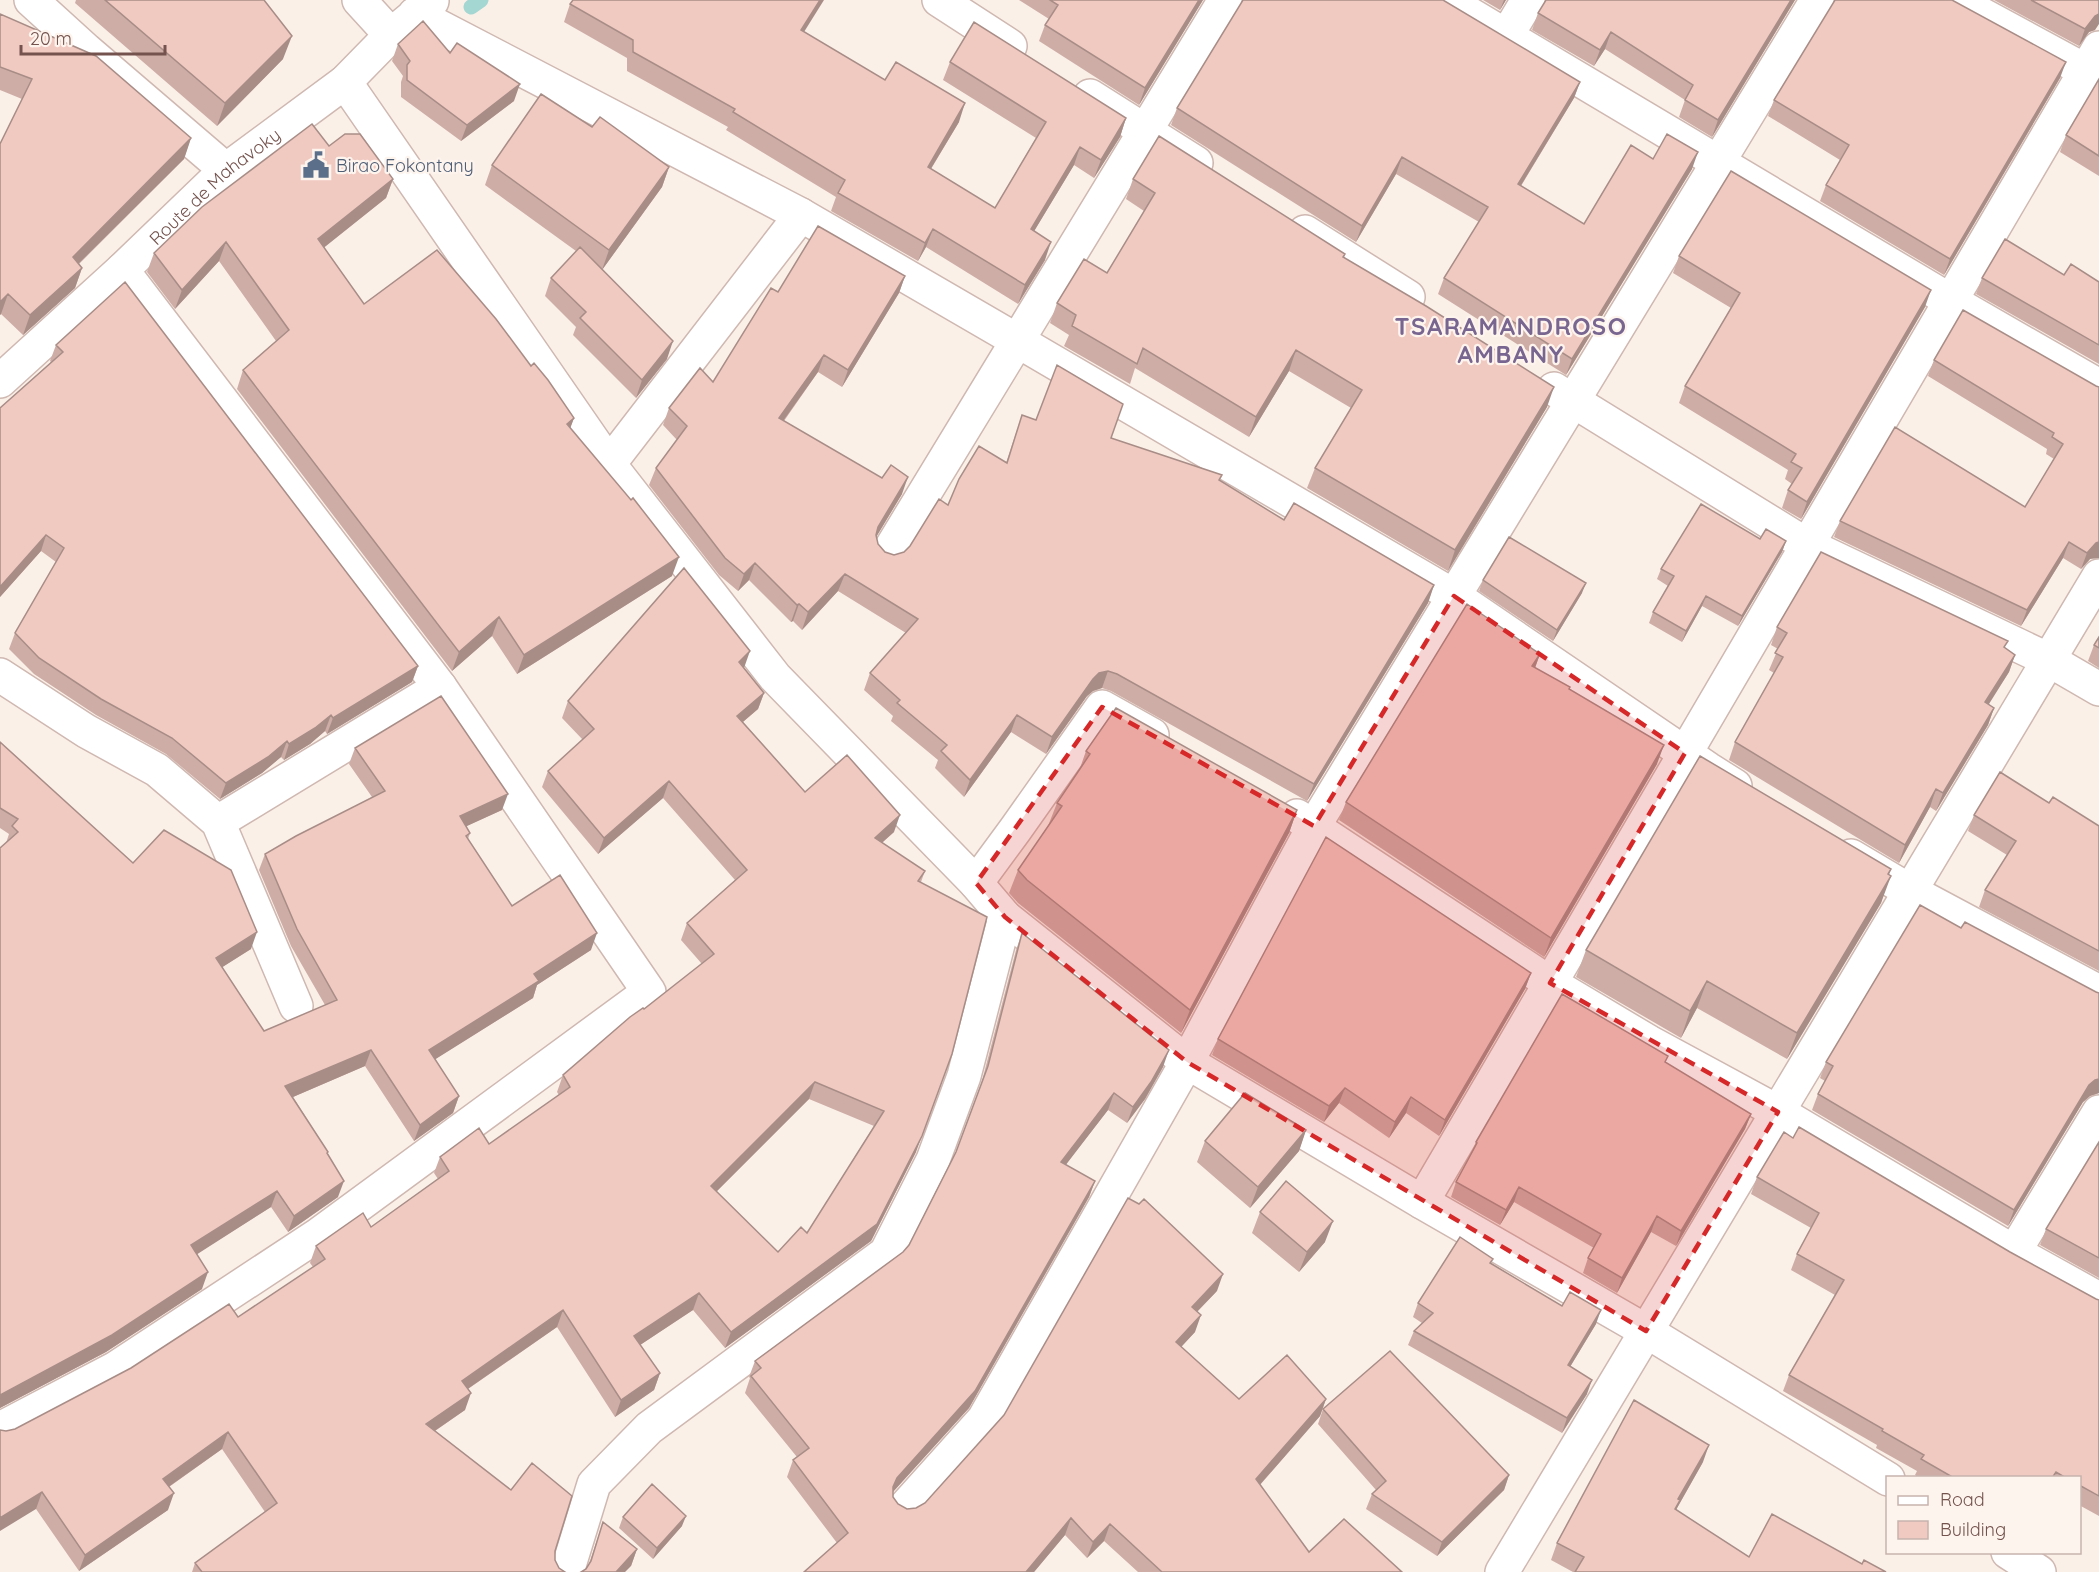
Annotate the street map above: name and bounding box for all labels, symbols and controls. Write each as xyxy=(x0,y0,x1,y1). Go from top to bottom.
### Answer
scale bar xyxy=(21,18,165,56)
text: 20 m xyxy=(30,27,72,50)
street label: Route de Mahavoky xyxy=(144,122,285,250)
public building icon: Birao Fokontany xyxy=(301,150,331,180)
place label: Birao Fokontany xyxy=(336,154,474,177)
district label: TSARAMANDROSO AMBANY xyxy=(1395,311,1627,369)
legend xyxy=(1886,1476,2081,1554)
text: Road xyxy=(1940,1488,1985,1511)
text: Building xyxy=(1940,1518,2006,1541)

